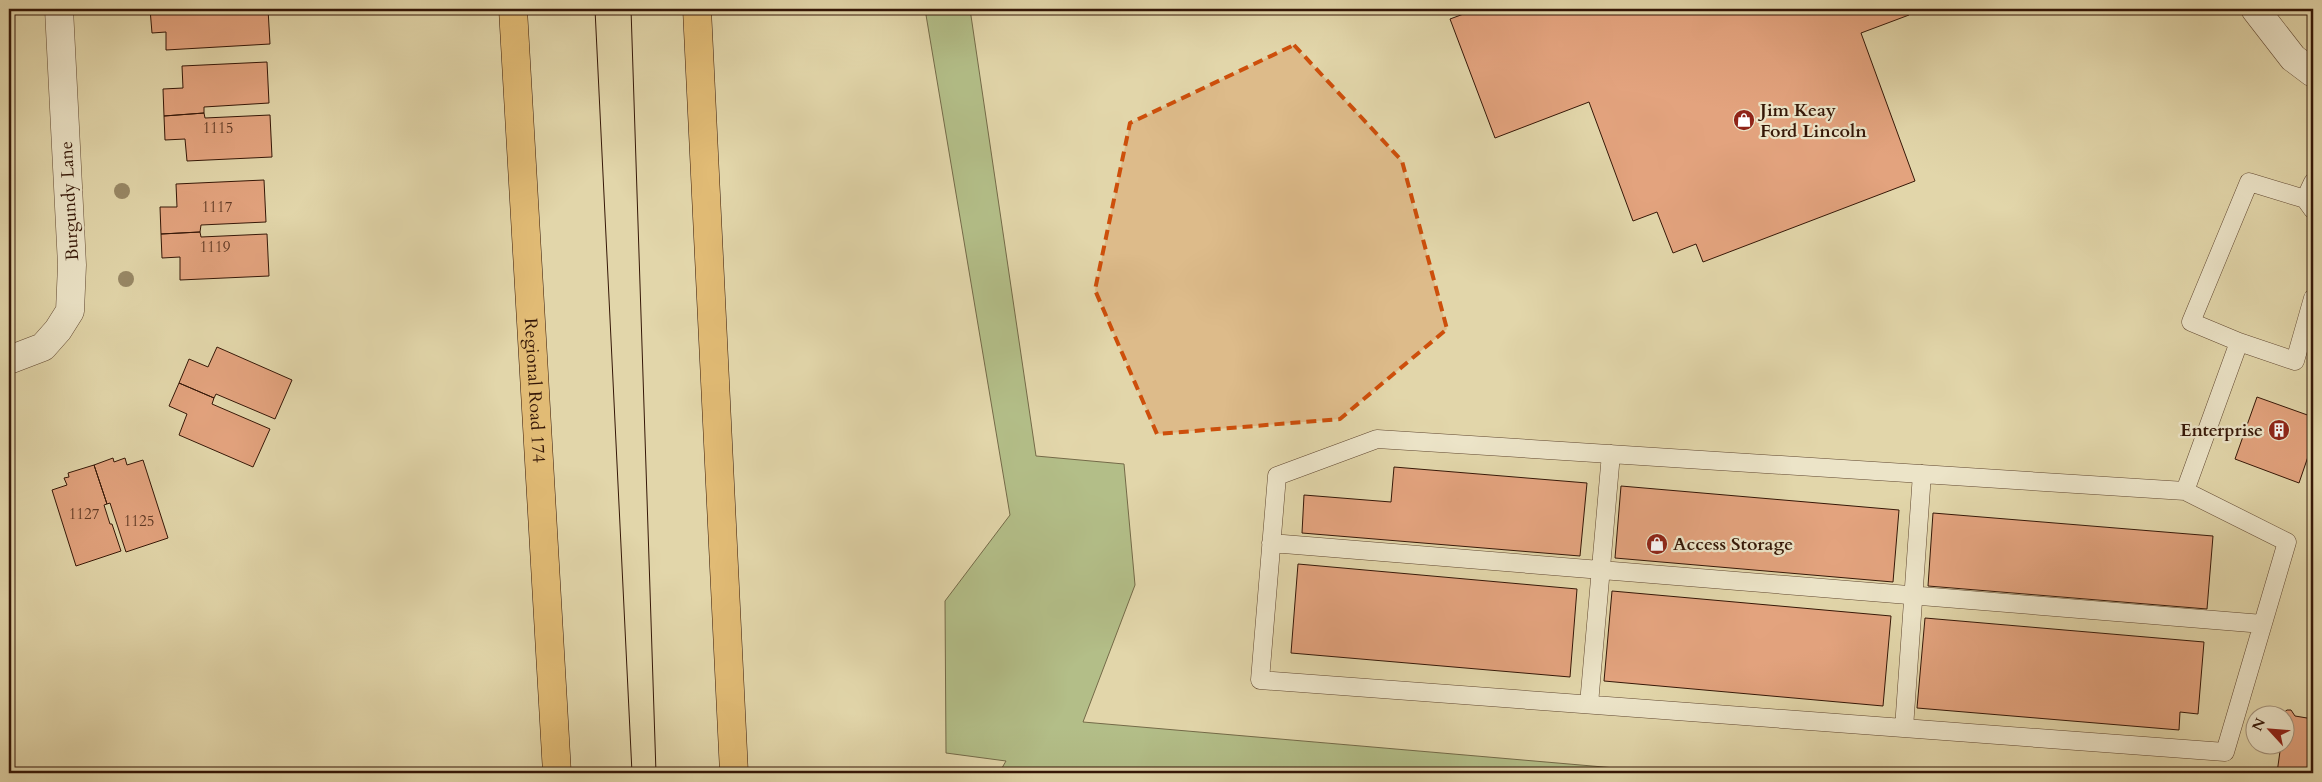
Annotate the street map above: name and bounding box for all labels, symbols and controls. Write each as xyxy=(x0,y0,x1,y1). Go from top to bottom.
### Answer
place label: Jim Keay Ford Lincoln xyxy=(1757,98,1867,144)
shop icon: Jim Keay Ford Lincoln xyxy=(1732,108,1756,132)
house number: 1115 xyxy=(203,118,233,138)
street label: Burgundy Lane xyxy=(54,140,85,261)
house number: 1117 xyxy=(202,197,233,217)
house number: 1119 xyxy=(200,237,231,257)
street label: Regional Road 174 xyxy=(518,317,551,464)
place label: Enterprise xyxy=(2180,418,2263,443)
building icon: Enterprise xyxy=(2267,418,2291,442)
house number: 1127 xyxy=(69,504,100,524)
house number: 1125 xyxy=(124,511,154,531)
shop icon: Access Storage xyxy=(1645,532,1669,556)
place label: Access Storage xyxy=(1673,532,1793,557)
north arrow xyxy=(2244,704,2294,754)
text: N xyxy=(2248,715,2270,734)

